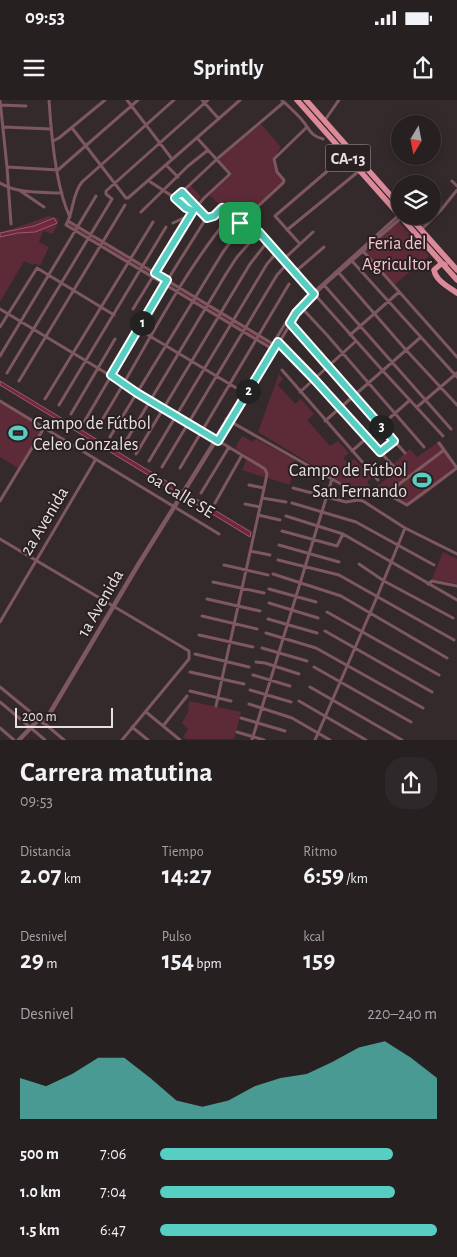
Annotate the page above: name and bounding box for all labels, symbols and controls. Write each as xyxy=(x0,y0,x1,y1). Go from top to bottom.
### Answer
text: 09:53 xyxy=(25,8,65,27)
icon: menu xyxy=(20,54,48,82)
icon: share xyxy=(409,54,437,82)
text: Sprintly xyxy=(193,57,264,79)
north arrow xyxy=(391,115,441,165)
map controls xyxy=(391,115,441,225)
road number: CA-13 xyxy=(326,144,370,172)
button: layers xyxy=(391,175,441,225)
pin xyxy=(219,202,261,244)
icon: arrive xyxy=(226,209,254,237)
park label: Feria del Agricultor xyxy=(362,235,432,274)
pin: 1 xyxy=(130,310,154,336)
text: 1 xyxy=(140,316,145,330)
pin: 2 xyxy=(236,378,260,404)
text: 2 xyxy=(245,384,252,398)
pin: 3 xyxy=(368,414,394,440)
place label: Campo de Fútbol Celeo Gonzales xyxy=(33,415,151,454)
text: 3 xyxy=(378,420,385,434)
sports icon: Campo de Fútbol Celeo Gonzales xyxy=(7,422,29,444)
place label: Campo de Fútbol San Fernando xyxy=(289,462,407,501)
street label: 6a Calle SE xyxy=(144,468,217,522)
sports icon: Campo de Fútbol San Fernando xyxy=(411,469,433,491)
street label: 2a Avenida xyxy=(17,484,72,559)
street label: 1a Avenida xyxy=(74,567,127,640)
scale bar xyxy=(15,704,112,728)
text: 200 m xyxy=(22,710,57,724)
button: share xyxy=(385,757,437,809)
text: Carrera matutina xyxy=(20,759,213,787)
text: 09:53 xyxy=(20,793,53,809)
text: Distancia xyxy=(20,845,71,859)
text: Tiempo xyxy=(162,845,204,859)
text: Ritmo xyxy=(303,845,337,859)
text: 2.07 xyxy=(20,863,61,888)
text: 14:27 xyxy=(162,863,212,888)
text: 6:59 xyxy=(303,863,344,888)
text: km xyxy=(61,872,81,886)
text: /km xyxy=(344,872,368,886)
text: Desnivel xyxy=(20,930,67,944)
text: Pulso xyxy=(162,930,191,944)
text: kcal xyxy=(303,930,325,944)
text: 29 xyxy=(20,948,44,973)
text: 154 xyxy=(162,948,194,973)
text: 159 xyxy=(303,948,335,973)
text: m xyxy=(44,957,57,971)
text: bpm xyxy=(194,957,222,971)
text: Desnivel xyxy=(20,1006,74,1022)
text: 220–240 m xyxy=(368,1006,437,1022)
text: 500 m xyxy=(20,1146,59,1162)
text: 7:06 xyxy=(100,1146,126,1162)
text: 1.0 km xyxy=(20,1184,61,1200)
text: 7:04 xyxy=(100,1184,126,1200)
text: 1.5 km xyxy=(20,1222,60,1238)
text: 6:47 xyxy=(100,1222,126,1238)

